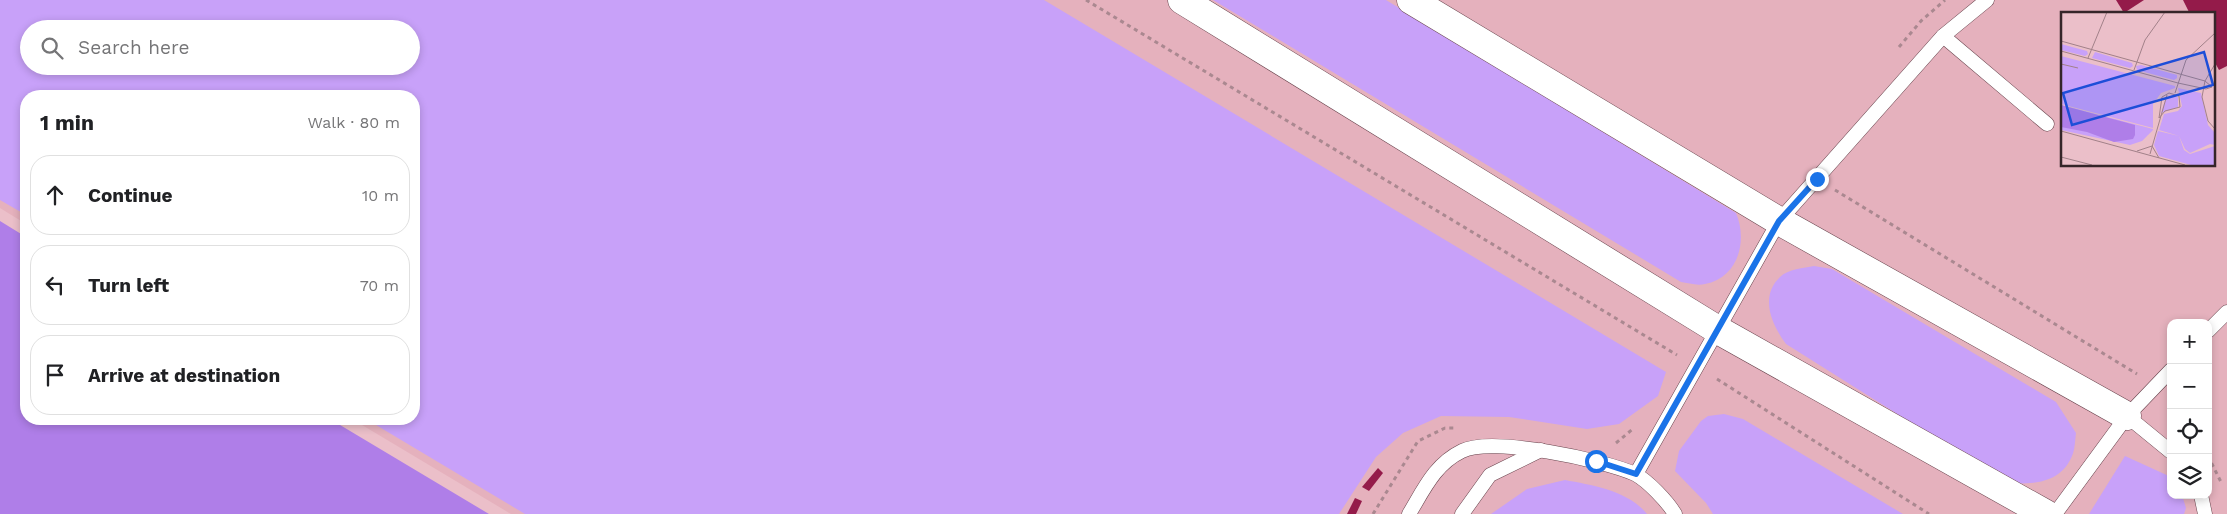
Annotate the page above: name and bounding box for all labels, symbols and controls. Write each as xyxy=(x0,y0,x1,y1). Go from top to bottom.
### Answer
inset map xyxy=(2061,12,2214,166)
search box xyxy=(20,20,420,75)
icon: search xyxy=(38,34,66,62)
text: Search here xyxy=(78,36,189,59)
text: 1 min xyxy=(40,110,94,135)
text: Walk · 80 m xyxy=(308,113,400,132)
route end xyxy=(1806,168,1829,191)
icon: ahead xyxy=(41,181,69,209)
text: Continue xyxy=(88,184,172,207)
text: 10 m xyxy=(362,186,399,205)
icon: left xyxy=(41,271,69,299)
text: Turn left xyxy=(88,274,169,297)
text: 70 m xyxy=(360,276,399,295)
map controls xyxy=(2167,319,2212,499)
button: + xyxy=(2167,319,2212,364)
icon: arrive xyxy=(41,361,69,389)
text: Arrive at destination xyxy=(88,364,280,387)
button: − xyxy=(2167,364,2212,409)
button: locate xyxy=(2167,409,2212,454)
route start xyxy=(1585,450,1608,473)
button: layers xyxy=(2167,454,2212,499)

